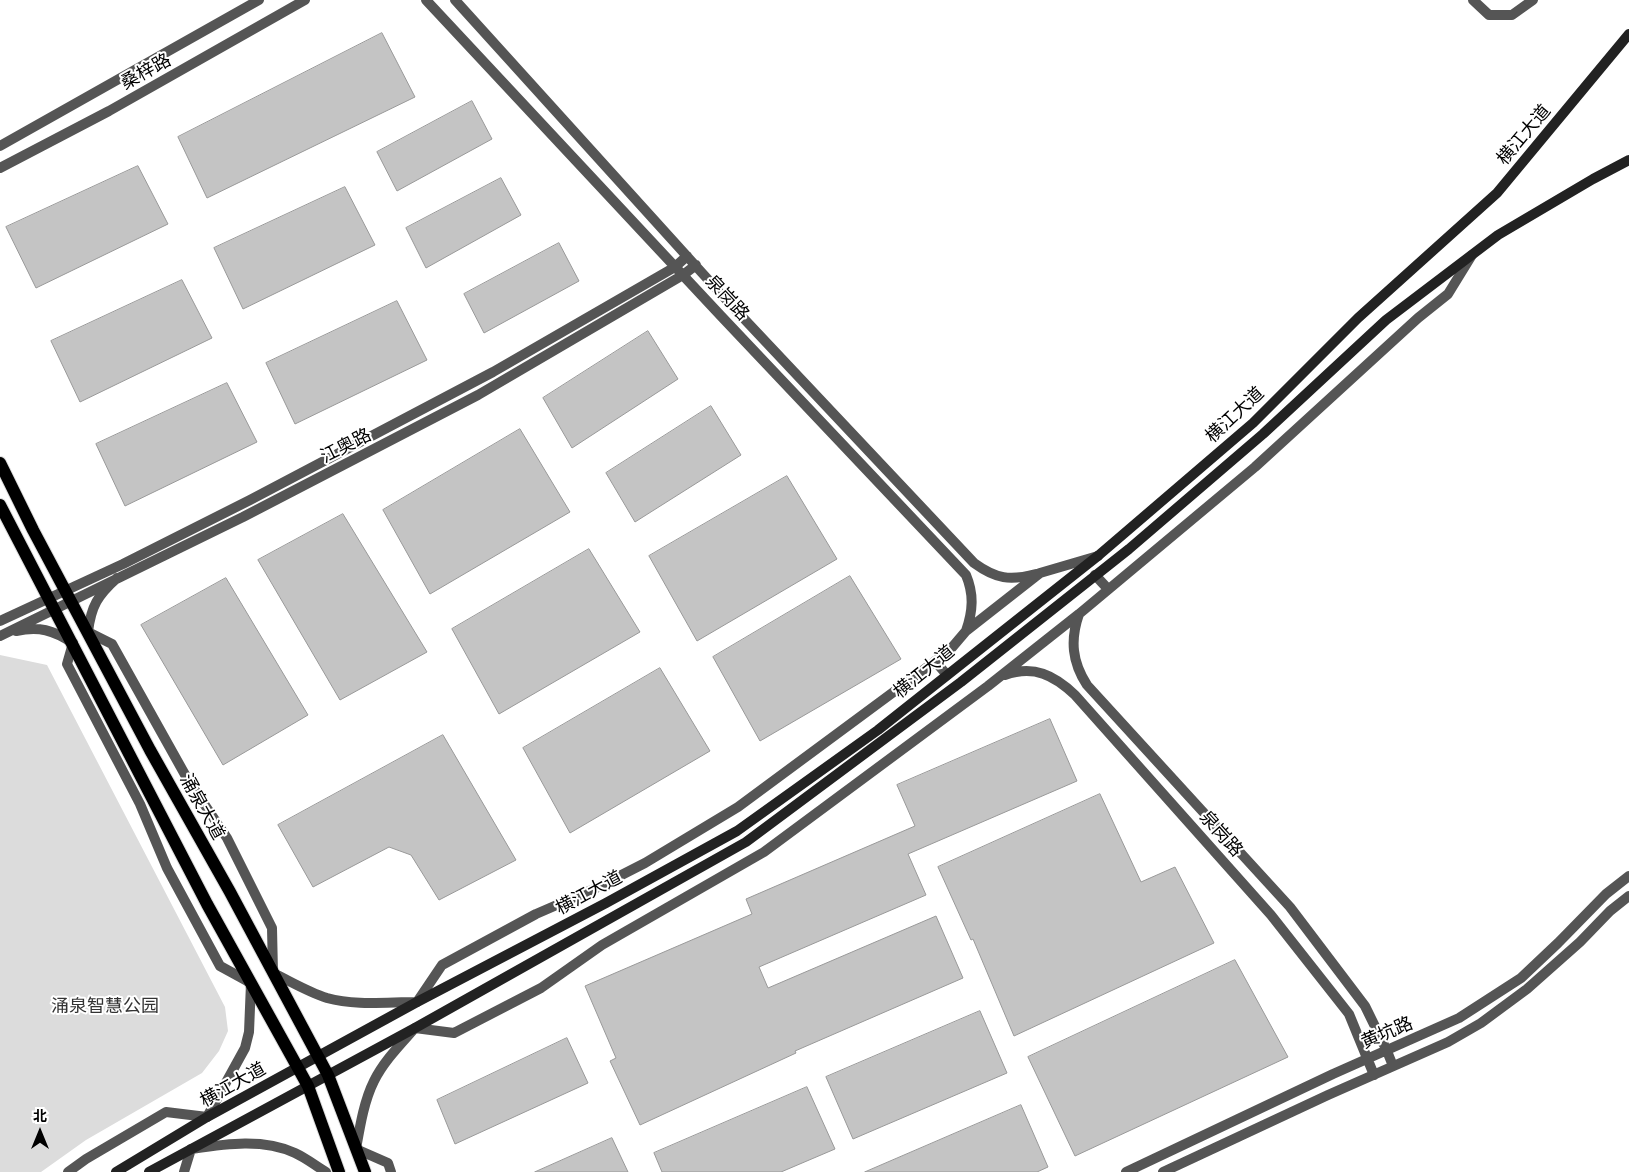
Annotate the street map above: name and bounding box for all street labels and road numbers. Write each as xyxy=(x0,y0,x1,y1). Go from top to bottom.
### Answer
street label: 桑梓路 xyxy=(117,49,175,95)
street label: 横江大道 xyxy=(1493,100,1555,170)
street label: 泉岗路 xyxy=(701,271,753,325)
street label: 横江大道 xyxy=(1201,383,1269,447)
street label: 江奥路 xyxy=(317,424,375,468)
street label: 横江大道 xyxy=(889,641,959,703)
street label: 涌泉大道 xyxy=(175,770,229,844)
street label: 泉岗路 xyxy=(1195,807,1247,861)
street label: 横江大道 xyxy=(552,867,626,919)
street label: 黄坑路 xyxy=(1358,1013,1416,1053)
street label: 横江大道 xyxy=(196,1058,270,1112)

